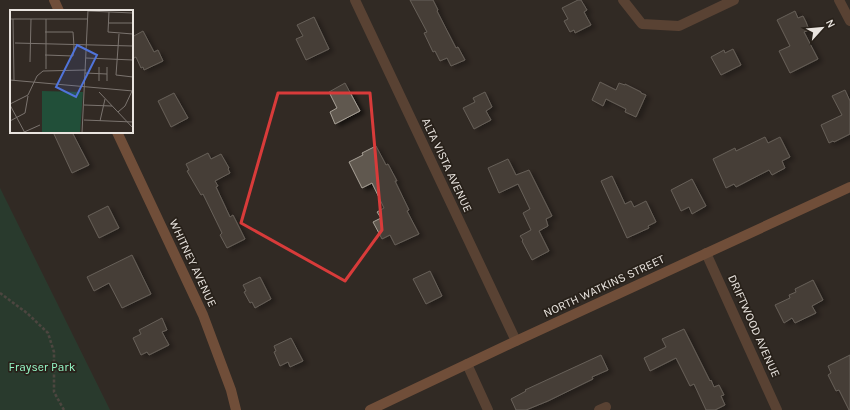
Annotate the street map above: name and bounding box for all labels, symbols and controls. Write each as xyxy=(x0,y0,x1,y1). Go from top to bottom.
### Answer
north arrow xyxy=(802,8,842,48)
inset map xyxy=(10,10,133,133)
text: N xyxy=(823,17,838,30)
street label: ALTA VISTA AVENUE xyxy=(419,116,475,214)
street label: WHITNEY AVENUE xyxy=(167,217,219,309)
street label: NORTH WATKINS STREET xyxy=(541,252,667,320)
street label: DRIFTWOOD AVENUE xyxy=(725,273,783,379)
park label: Frayser Park xyxy=(9,360,76,374)

